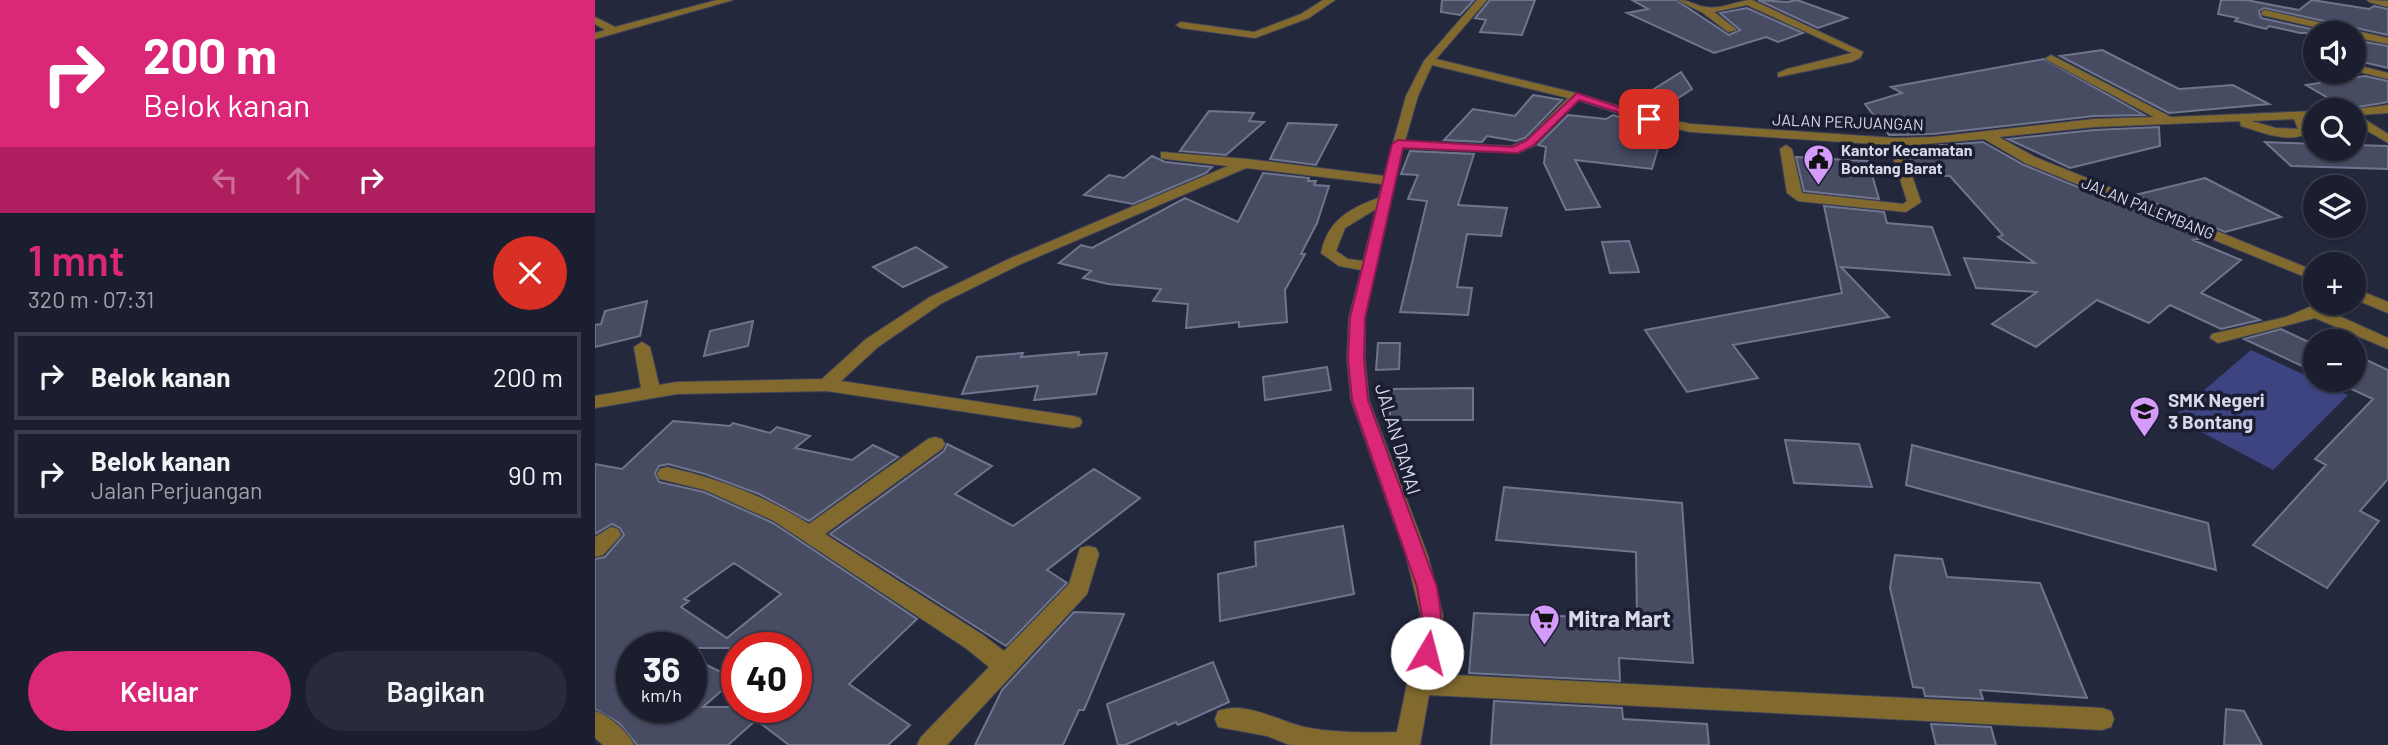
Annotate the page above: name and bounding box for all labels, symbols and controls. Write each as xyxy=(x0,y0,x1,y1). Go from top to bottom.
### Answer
map controls xyxy=(2303,21,2366,392)
button: sound xyxy=(2303,21,2366,84)
text: 200 m xyxy=(143,25,277,84)
icon: right xyxy=(28,28,119,119)
text: Belok kanan xyxy=(143,85,310,123)
pin xyxy=(1619,89,1679,149)
button: search xyxy=(2303,98,2366,161)
icon: arrive xyxy=(1630,100,1668,138)
street label: JALAN PERJUANGAN xyxy=(1772,109,1924,134)
place label: Kantor Kecamatan Bontang Barat xyxy=(1841,140,1973,177)
public building icon: Kantor Kecamatan Bontang Barat xyxy=(1801,142,1835,186)
icon: left xyxy=(206,161,244,199)
icon: ahead xyxy=(279,161,317,199)
icon: right xyxy=(352,161,390,199)
street label: JALAN PALEMBANG xyxy=(2079,172,2217,243)
button: layers xyxy=(2303,175,2366,238)
text: 1 mnt xyxy=(28,234,125,284)
button: close xyxy=(493,236,567,310)
button: + xyxy=(2303,252,2366,315)
text: 320 m · 07:31 xyxy=(28,285,154,313)
button: − xyxy=(2303,329,2366,392)
icon: right xyxy=(32,357,70,395)
text: Belok kanan xyxy=(91,361,230,392)
text: 200 m xyxy=(493,361,563,392)
street label: JALAN DAMAI xyxy=(1371,381,1426,497)
place label: SMK Negeri 3 Bontang xyxy=(2168,388,2265,433)
school or university icon: SMK Negeri 3 Bontang xyxy=(2128,394,2162,438)
text: Belok kanan xyxy=(91,445,230,476)
icon: right xyxy=(32,455,70,493)
text: 90 m xyxy=(508,459,563,490)
text: Jalan Perjuangan xyxy=(91,476,262,504)
supermarket icon: Mitra Mart xyxy=(1528,602,1562,646)
place label: Mitra Mart xyxy=(1568,604,1671,632)
position arrow xyxy=(1390,616,1464,690)
speed limit sign: 40 xyxy=(721,632,812,723)
text: 36 xyxy=(643,647,680,689)
button: Keluar xyxy=(28,651,291,731)
button: Bagikan xyxy=(305,651,567,731)
text: km/h xyxy=(641,684,682,706)

